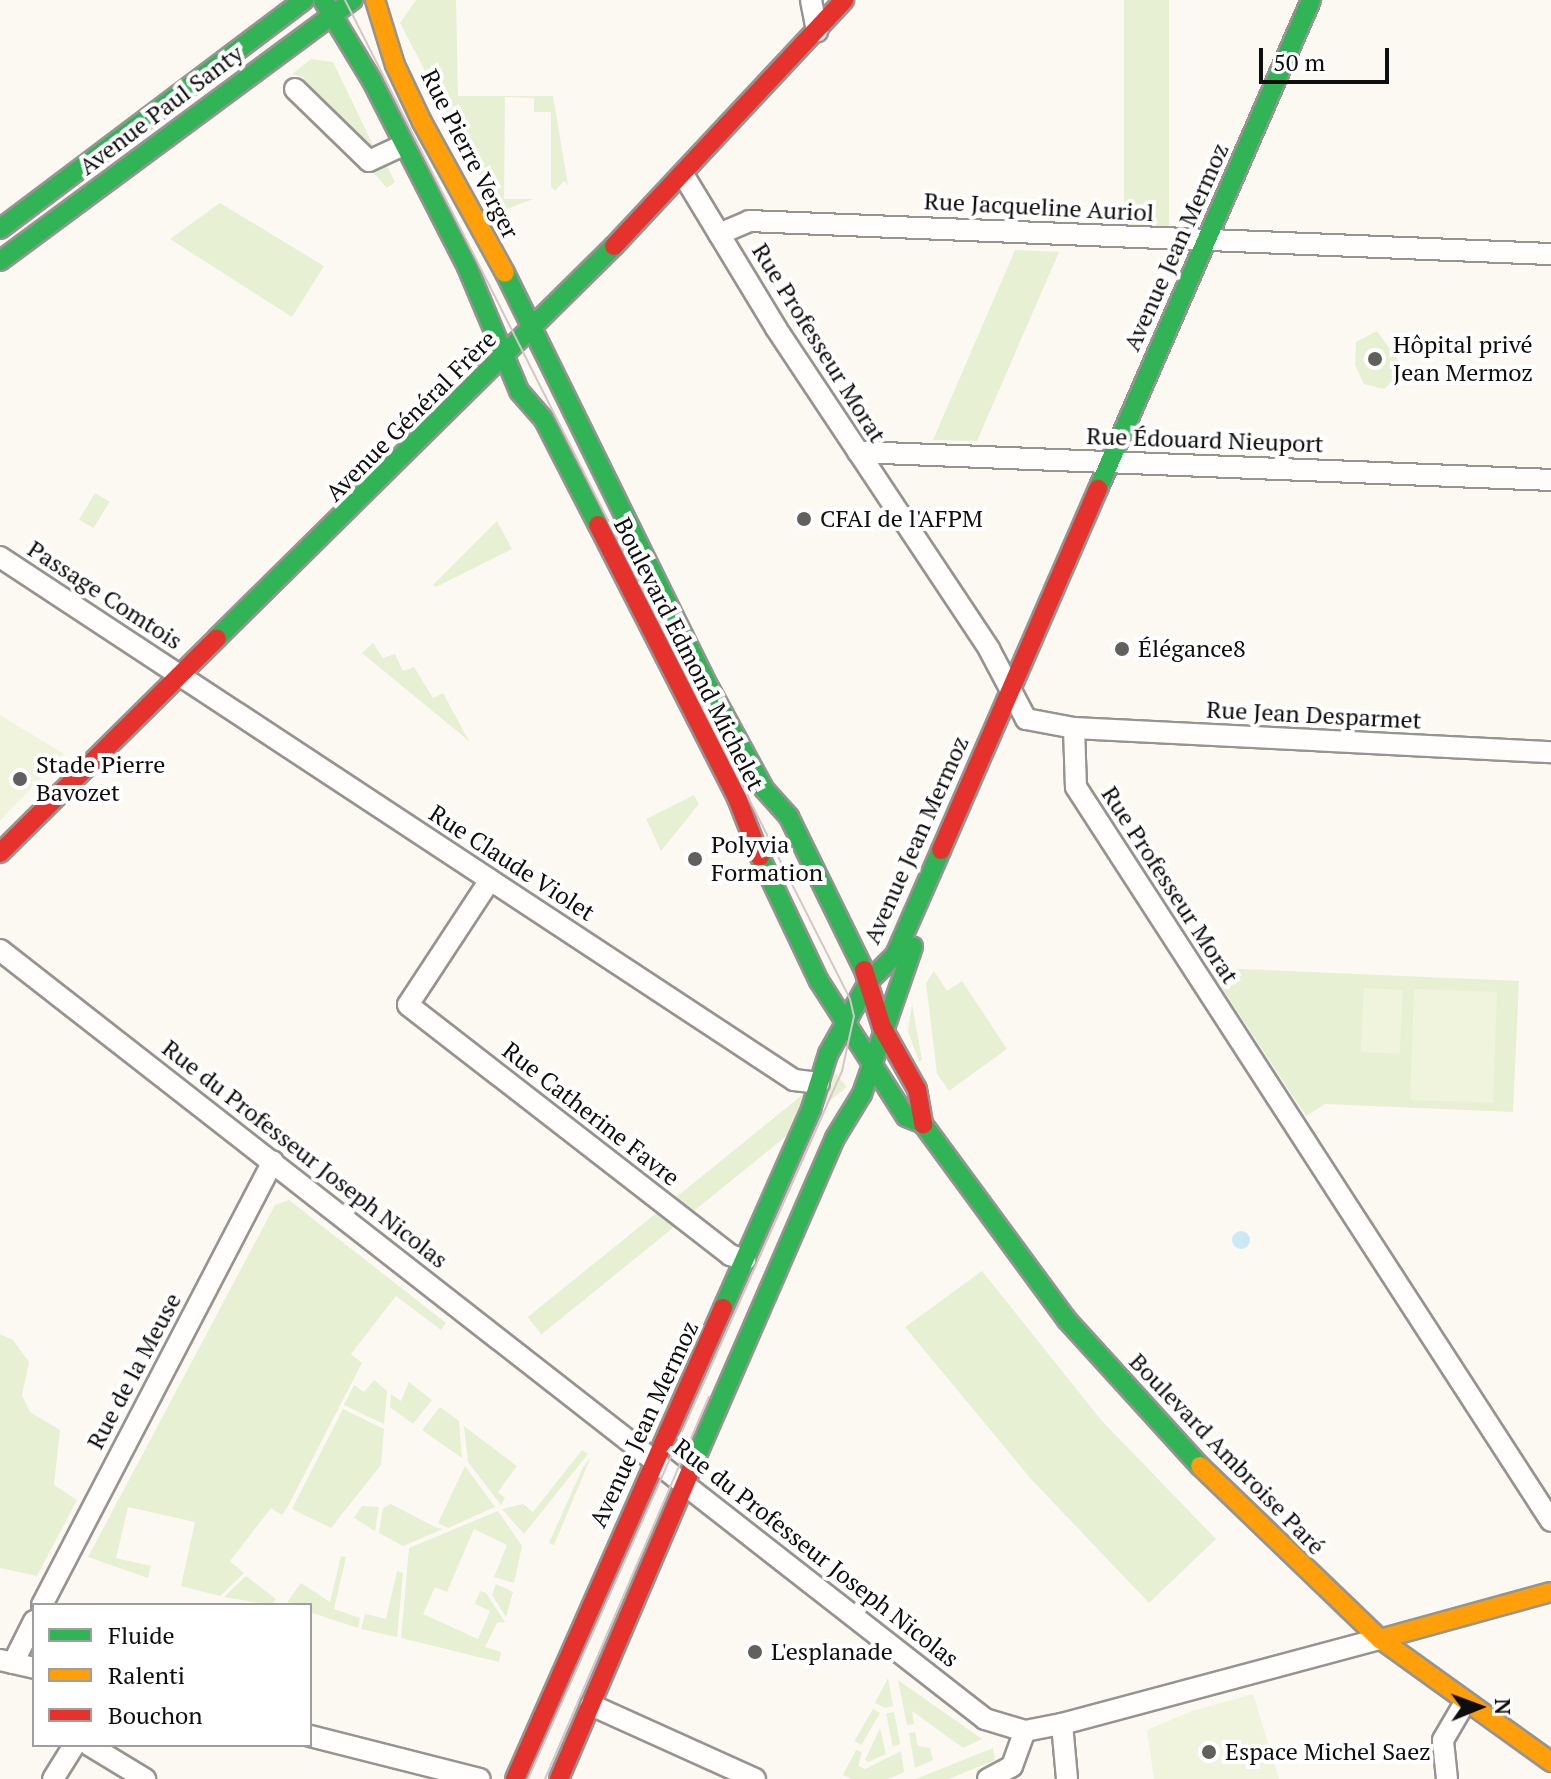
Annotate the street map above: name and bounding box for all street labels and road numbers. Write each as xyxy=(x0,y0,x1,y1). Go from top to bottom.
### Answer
street label: Avenue Paul Santy xyxy=(73,39,249,181)
street label: Rue Pierre Verger xyxy=(415,64,525,244)
street label: Avenue Jean Mermoz xyxy=(1117,139,1235,355)
street label: Rue Jacqueline Auriol xyxy=(923,187,1155,227)
street label: Rue Professeur Morat xyxy=(746,238,892,448)
street label: Avenue Général Frère xyxy=(320,325,502,507)
street label: Rue Édouard Nieuport xyxy=(1086,421,1324,459)
street label: Boulevard Edmond Michelet xyxy=(608,513,770,795)
street label: Passage Comtois xyxy=(22,534,188,656)
street label: Rue Jean Desparmet xyxy=(1206,695,1422,735)
street label: Avenue Jean Mermoz xyxy=(857,732,975,948)
street label: Rue Professeur Morat xyxy=(1095,781,1245,989)
street label: Rue Claude Violet xyxy=(424,799,600,927)
street label: Rue du Professeur Joseph Nicolas xyxy=(157,1034,453,1274)
street label: Rue Catherine Favre xyxy=(497,1036,685,1192)
street label: Rue de la Meuse xyxy=(81,1288,187,1454)
street label: Avenue Jean Mermoz xyxy=(584,1316,704,1532)
street label: Boulevard Ambroise Paré xyxy=(1123,1347,1331,1561)
street label: Rue du Professeur Joseph Nicolas xyxy=(668,1433,964,1673)

